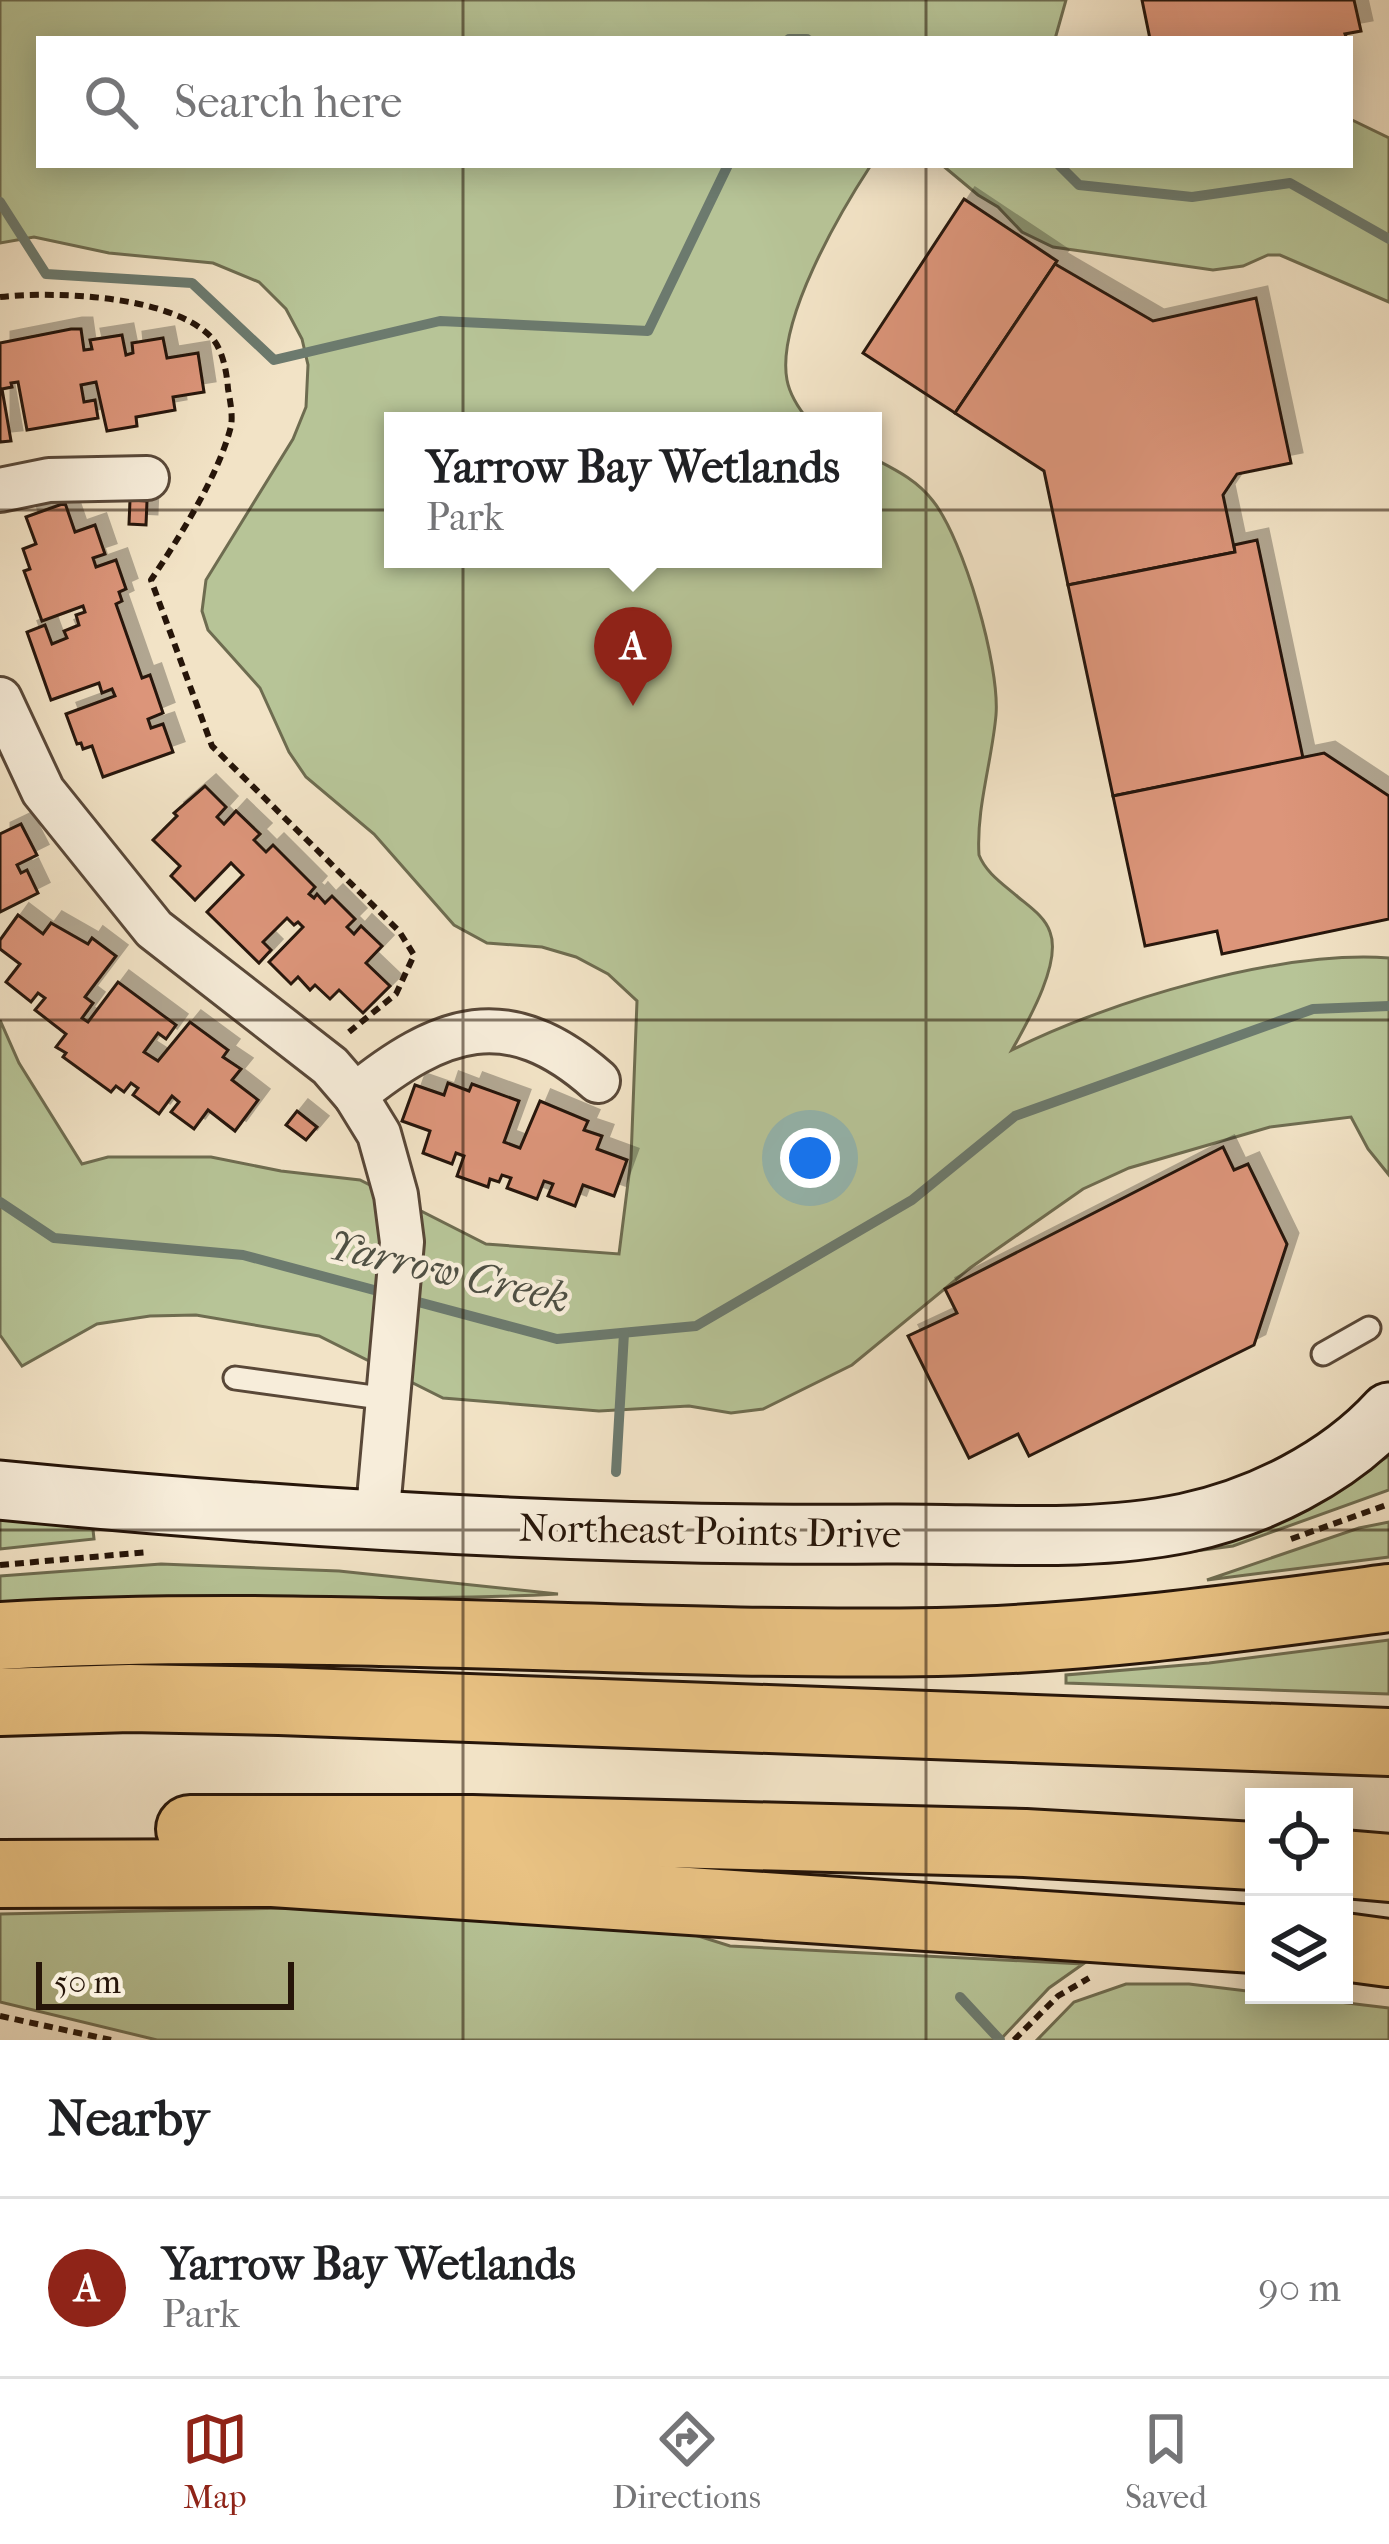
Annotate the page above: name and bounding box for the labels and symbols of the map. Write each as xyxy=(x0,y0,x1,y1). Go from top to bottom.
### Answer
pin: A xyxy=(594,607,672,706)
your location xyxy=(780,1128,840,1188)
water label: Yarrow Creek xyxy=(324,1221,574,1323)
street label: Northeast Points Drive xyxy=(518,1505,902,1557)
scale bar xyxy=(36,1956,294,2009)

